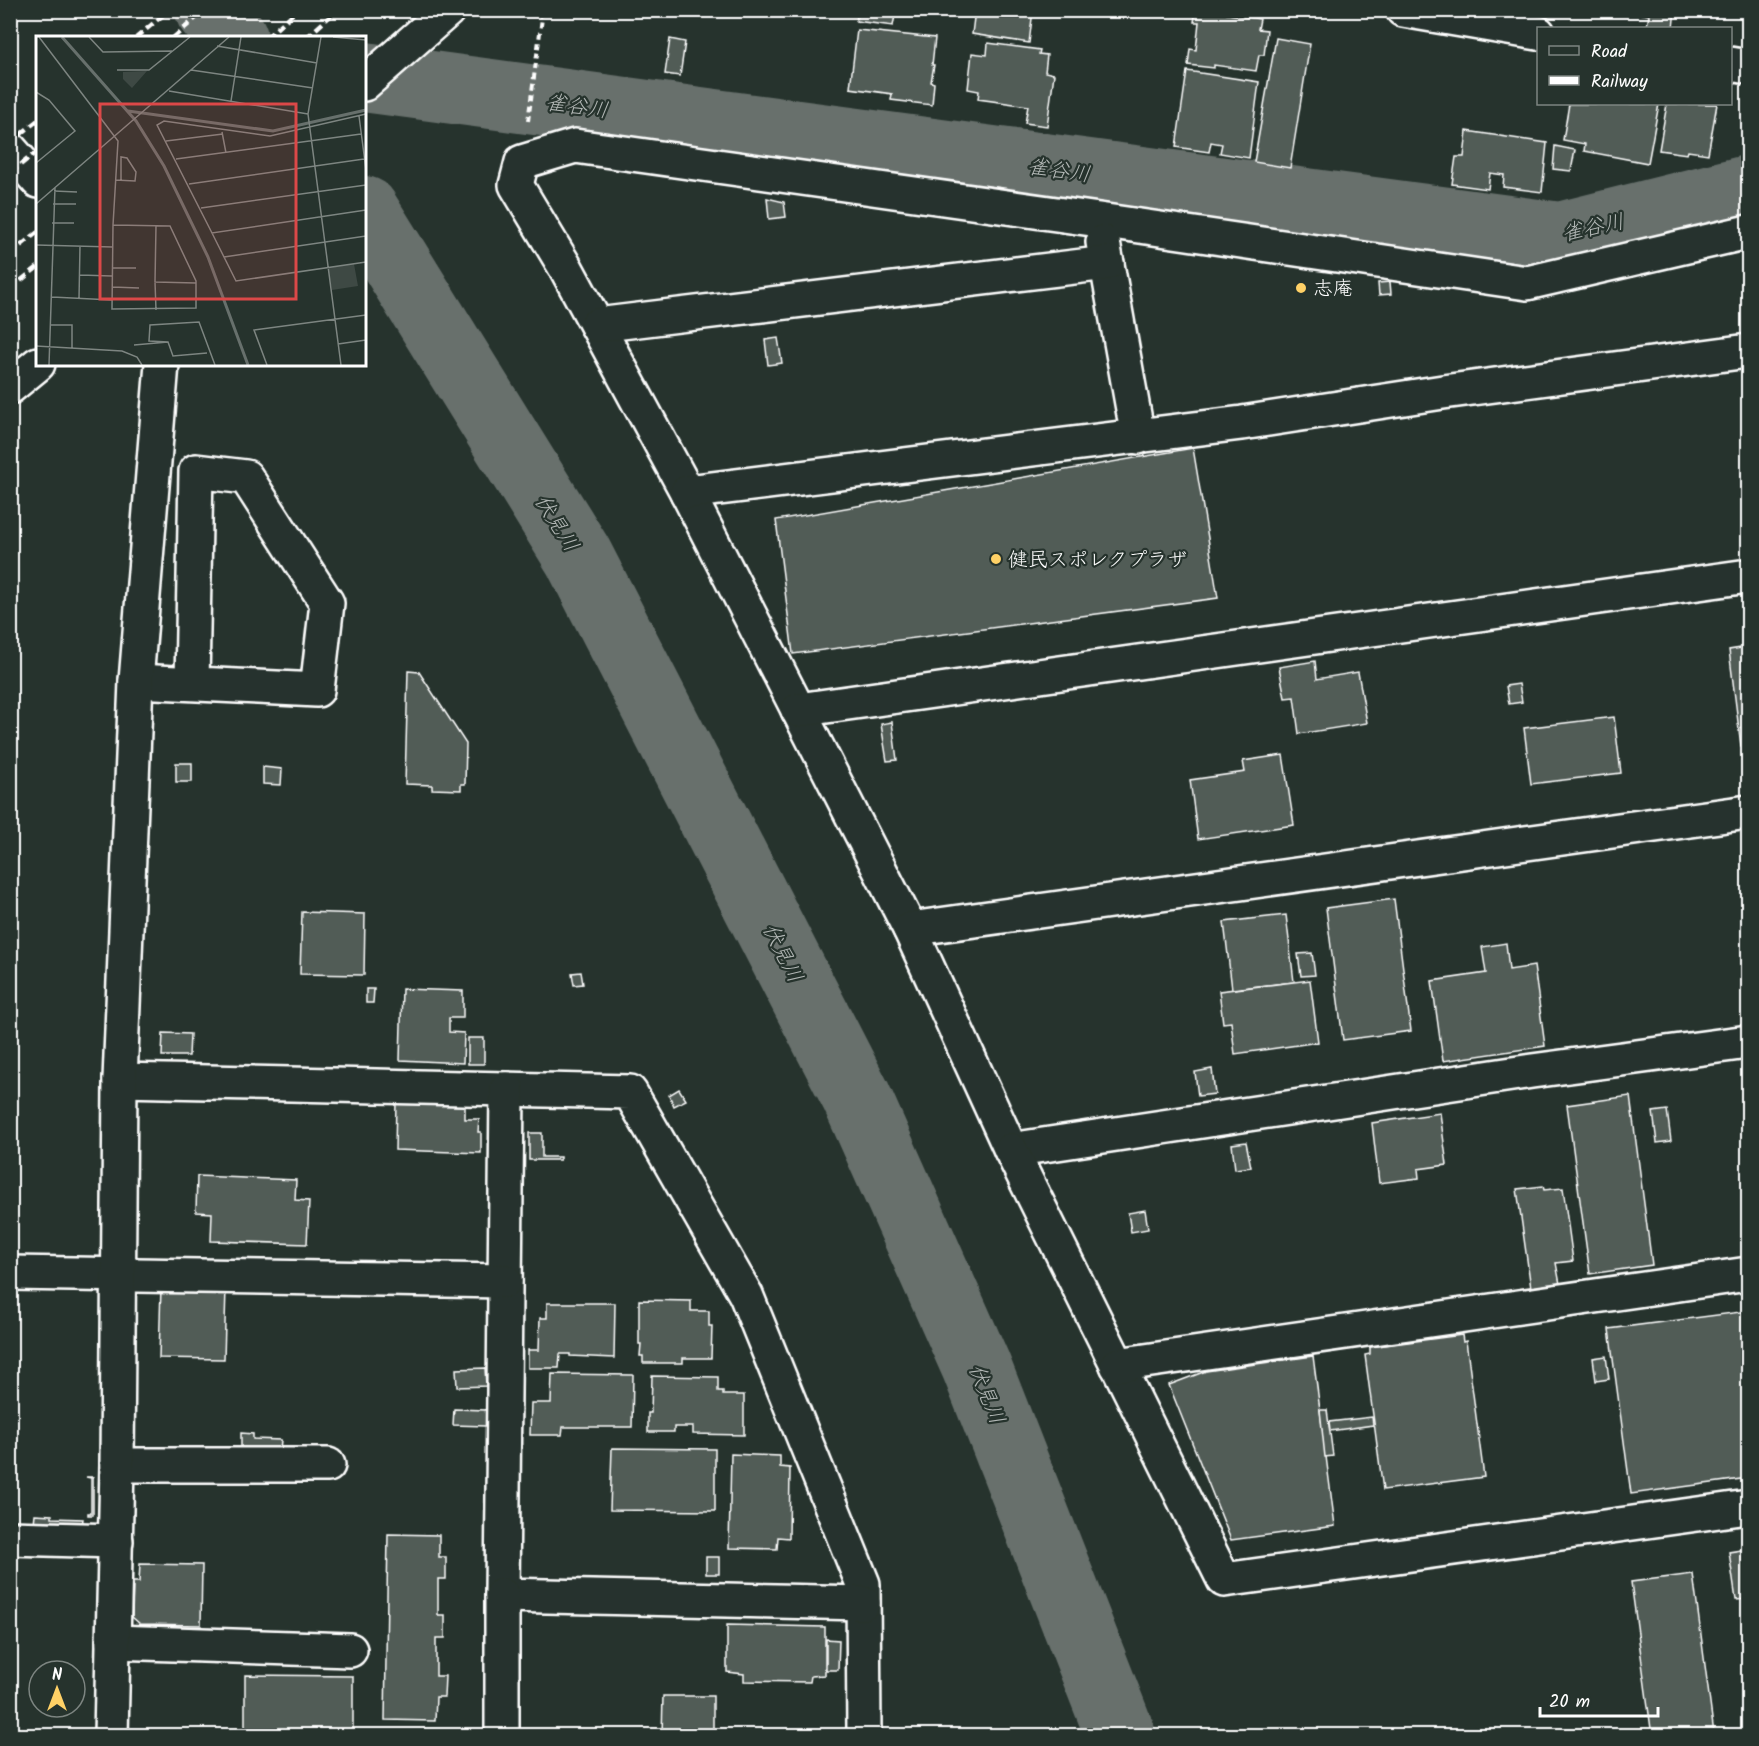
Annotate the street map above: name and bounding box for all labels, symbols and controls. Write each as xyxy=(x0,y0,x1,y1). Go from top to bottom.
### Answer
legend xyxy=(1537,27,1732,105)
inset map xyxy=(36,36,366,366)
text: Road xyxy=(1591,38,1628,67)
text: Railway xyxy=(1591,68,1648,97)
water label: 雀谷川 xyxy=(543,87,610,128)
water label: 雀谷川 xyxy=(1025,151,1092,192)
water label: 雀谷川 xyxy=(1559,206,1628,251)
place label: 志庵 xyxy=(1313,274,1353,306)
marker: 志庵 xyxy=(1294,281,1308,295)
water label: 伏見川 xyxy=(525,488,586,559)
place label: 健民スポレクプラザ xyxy=(1008,545,1187,577)
marker: 健民スポレクプラザ xyxy=(989,552,1003,566)
water label: 伏見川 xyxy=(753,918,811,989)
water label: 伏見川 xyxy=(959,1359,1013,1430)
north arrow xyxy=(27,1659,87,1719)
text: N xyxy=(52,1663,62,1688)
scale bar xyxy=(1540,1680,1658,1718)
text: 20 m xyxy=(1549,1688,1590,1717)

